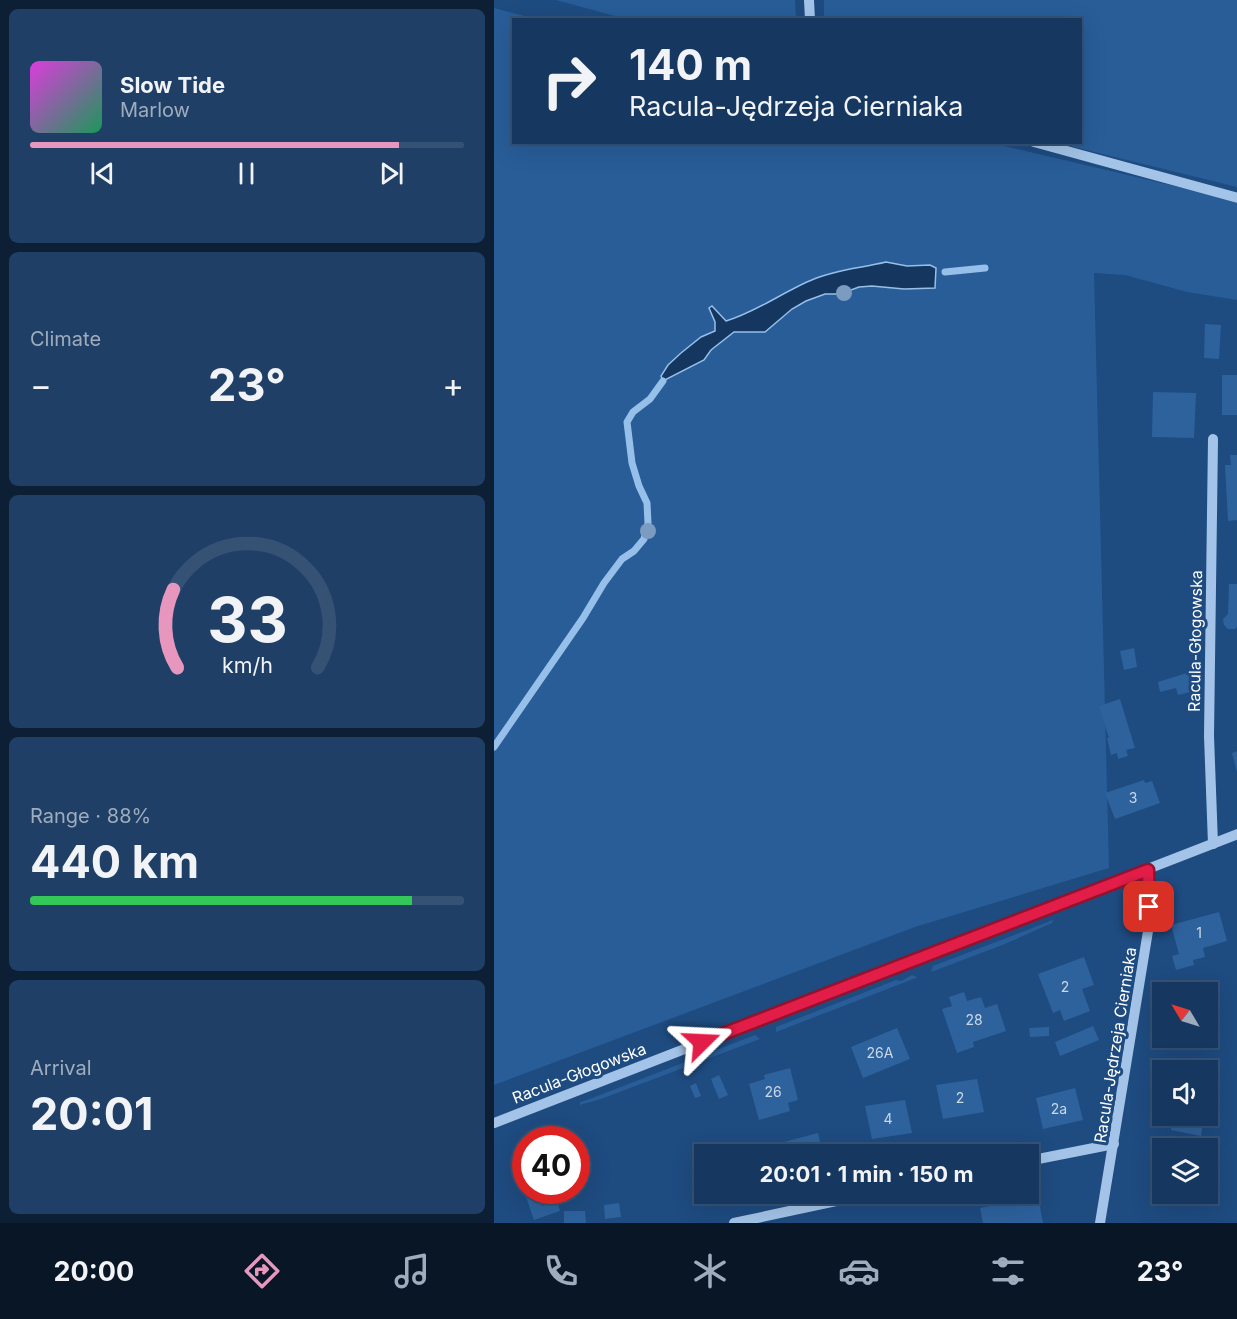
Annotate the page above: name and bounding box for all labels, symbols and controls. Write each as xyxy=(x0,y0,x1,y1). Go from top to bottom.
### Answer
text: 140 m xyxy=(629,39,752,90)
icon: right xyxy=(530,42,608,120)
text: Slow Tide xyxy=(120,72,225,98)
text: Racula-Jędrzeja Cierniaka xyxy=(629,90,963,123)
text: Marlow xyxy=(120,98,190,122)
icon: previous xyxy=(86,157,119,190)
icon: pause xyxy=(230,157,263,190)
icon: next xyxy=(375,157,408,190)
text: Climate xyxy=(30,327,101,351)
text: 23° xyxy=(208,357,286,412)
text: − xyxy=(30,365,52,405)
text: + xyxy=(442,365,464,405)
street label: Racula-Głogowska xyxy=(1184,570,1206,712)
text: 33 xyxy=(207,583,287,658)
text: km/h xyxy=(222,653,272,679)
house number: 3 xyxy=(1129,789,1137,806)
text: Range · 88% xyxy=(30,804,151,828)
text: 440 km xyxy=(30,834,199,889)
pin xyxy=(1123,881,1174,932)
icon: arrive xyxy=(1132,890,1165,923)
house number: 1 xyxy=(1196,924,1202,941)
street label: Racula-Jędrzeja Cierniaka xyxy=(1090,946,1140,1144)
house number: 2 xyxy=(1061,978,1069,995)
north arrow xyxy=(1152,982,1218,1048)
map controls xyxy=(1152,982,1218,1204)
position arrow xyxy=(670,1010,734,1074)
house number: 28 xyxy=(965,1011,983,1028)
street label: Racula-Głogowska xyxy=(509,1038,649,1108)
house number: 26A xyxy=(867,1044,894,1061)
text: Arrival xyxy=(30,1056,92,1080)
button: sound xyxy=(1152,1060,1218,1126)
house number: 26 xyxy=(764,1083,782,1100)
text: 20:01 xyxy=(30,1086,153,1141)
house number: 2 xyxy=(956,1089,964,1106)
house number: 2a xyxy=(1051,1100,1067,1117)
house number: 4 xyxy=(883,1110,893,1127)
speed limit sign: 40 xyxy=(512,1126,590,1204)
button: layers xyxy=(1152,1138,1218,1204)
text: 20:01 · 1 min · 150 m xyxy=(760,1161,974,1187)
icon: directions xyxy=(241,1250,283,1292)
icon: music xyxy=(391,1250,433,1292)
icon: phone xyxy=(540,1250,582,1292)
icon: climate xyxy=(689,1250,731,1292)
icon: car xyxy=(838,1250,880,1292)
icon: filters xyxy=(987,1250,1029,1292)
text: 20:00 xyxy=(54,1255,134,1288)
text: 23° xyxy=(1137,1255,1183,1288)

